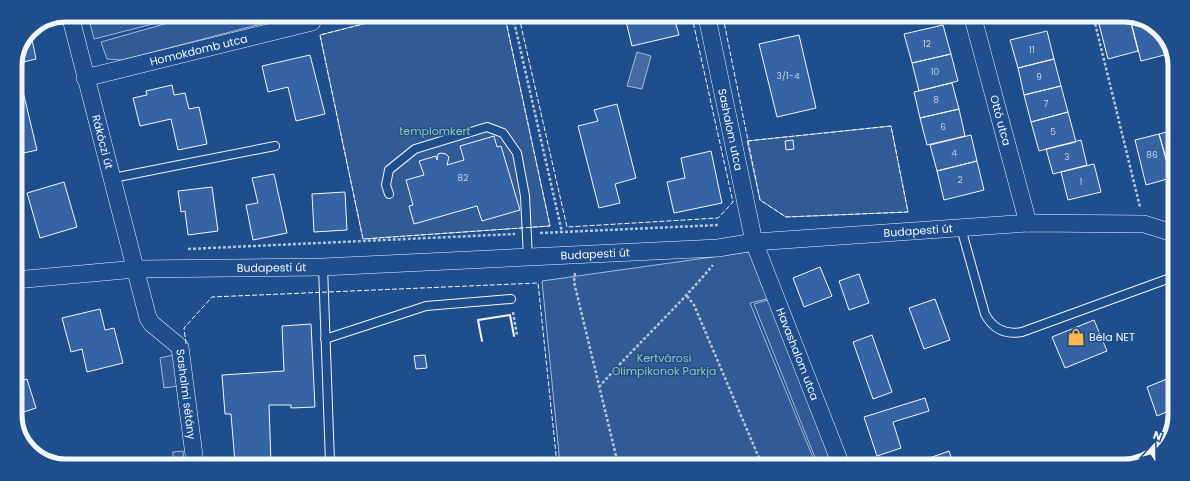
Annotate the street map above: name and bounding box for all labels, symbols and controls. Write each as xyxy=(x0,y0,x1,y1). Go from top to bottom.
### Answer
street label: Homokdomb utca xyxy=(148,30,249,70)
house number: 12 xyxy=(923,38,931,50)
house number: 11 xyxy=(1029,44,1035,56)
house number: 10 xyxy=(931,66,940,78)
house number: 3/1-4 xyxy=(776,70,800,82)
house number: 9 xyxy=(1036,71,1042,83)
street label: Sashalom utca xyxy=(714,87,747,172)
street label: Ottó utca xyxy=(986,93,1015,147)
house number: 8 xyxy=(933,94,939,106)
house number: 7 xyxy=(1044,98,1049,110)
street label: Rákóczi út xyxy=(88,113,117,171)
house number: 6 xyxy=(940,121,946,133)
park label: templomkert xyxy=(399,123,471,139)
house number: 5 xyxy=(1050,126,1056,138)
house number: 4 xyxy=(951,147,957,159)
house number: 86 xyxy=(1146,149,1158,161)
house number: 3 xyxy=(1064,151,1070,163)
house number: 82 xyxy=(458,172,468,184)
house number: 2 xyxy=(957,174,963,186)
house number: 1 xyxy=(1080,176,1083,188)
street label: Budapesti út xyxy=(883,220,953,241)
street label: Budapesti út xyxy=(560,244,630,264)
street label: Budapesti út xyxy=(237,259,306,276)
street label: Havashalom utca xyxy=(772,305,823,403)
shop icon: Béla NET xyxy=(1066,327,1086,347)
place label: Béla NET xyxy=(1089,329,1135,345)
street label: Sashalmi sétány xyxy=(172,348,200,441)
park label: Kertvárosi Olimpikonok Parkja xyxy=(612,350,716,379)
north arrow xyxy=(1134,425,1174,465)
text: N xyxy=(1151,427,1164,445)

